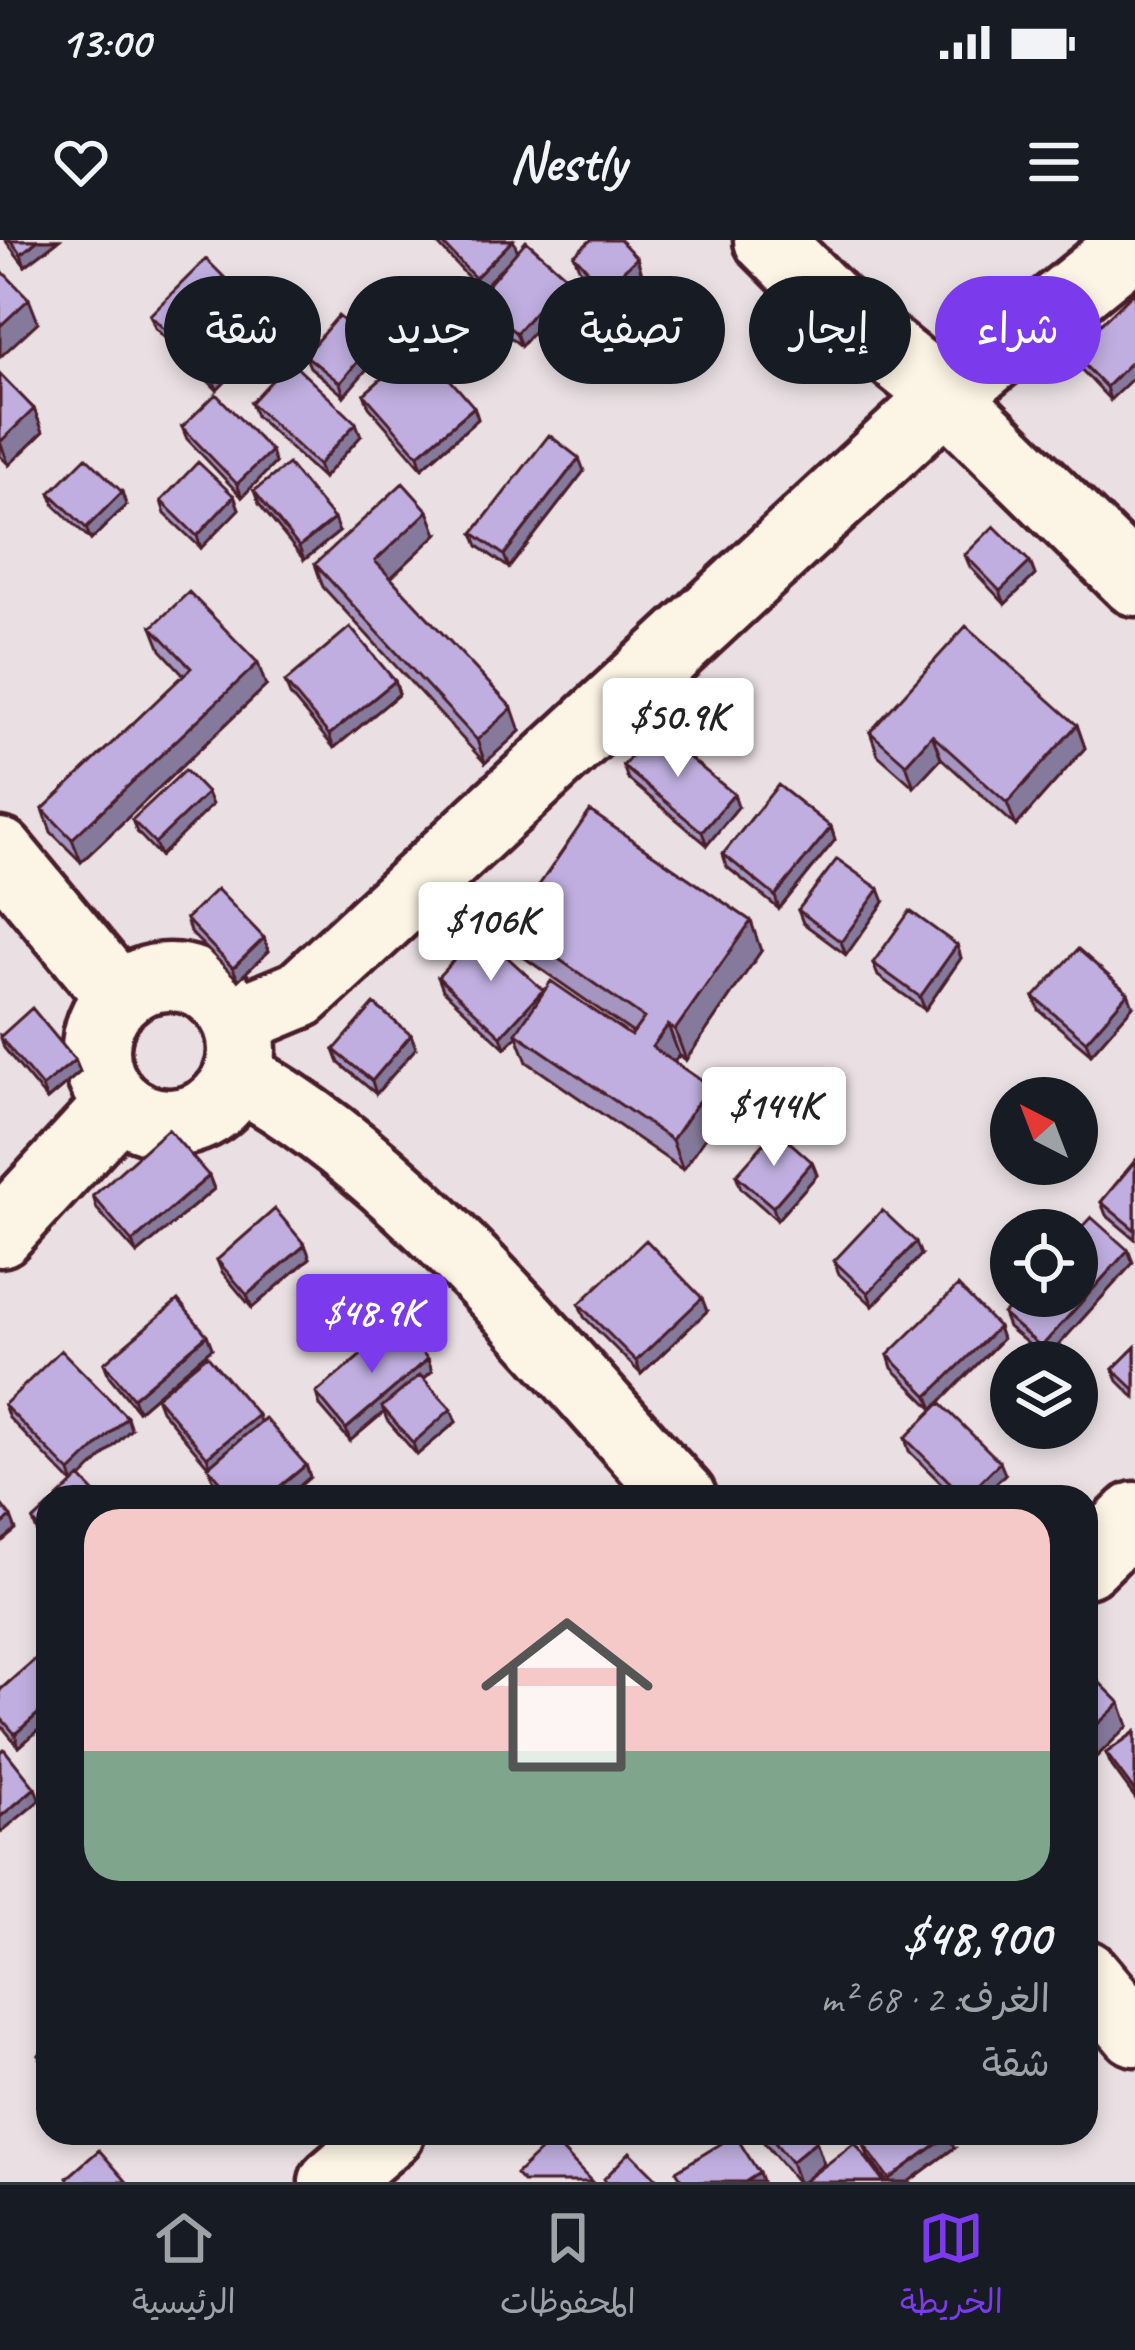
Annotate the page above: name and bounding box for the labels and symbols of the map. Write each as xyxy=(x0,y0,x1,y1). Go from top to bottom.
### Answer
pin: $50.9K xyxy=(580,678,776,780)
pin: $106K xyxy=(407,882,575,984)
pin: $144K xyxy=(690,1067,858,1169)
north arrow xyxy=(990,1077,1098,1185)
pin: $48.9K xyxy=(274,1274,470,1376)

